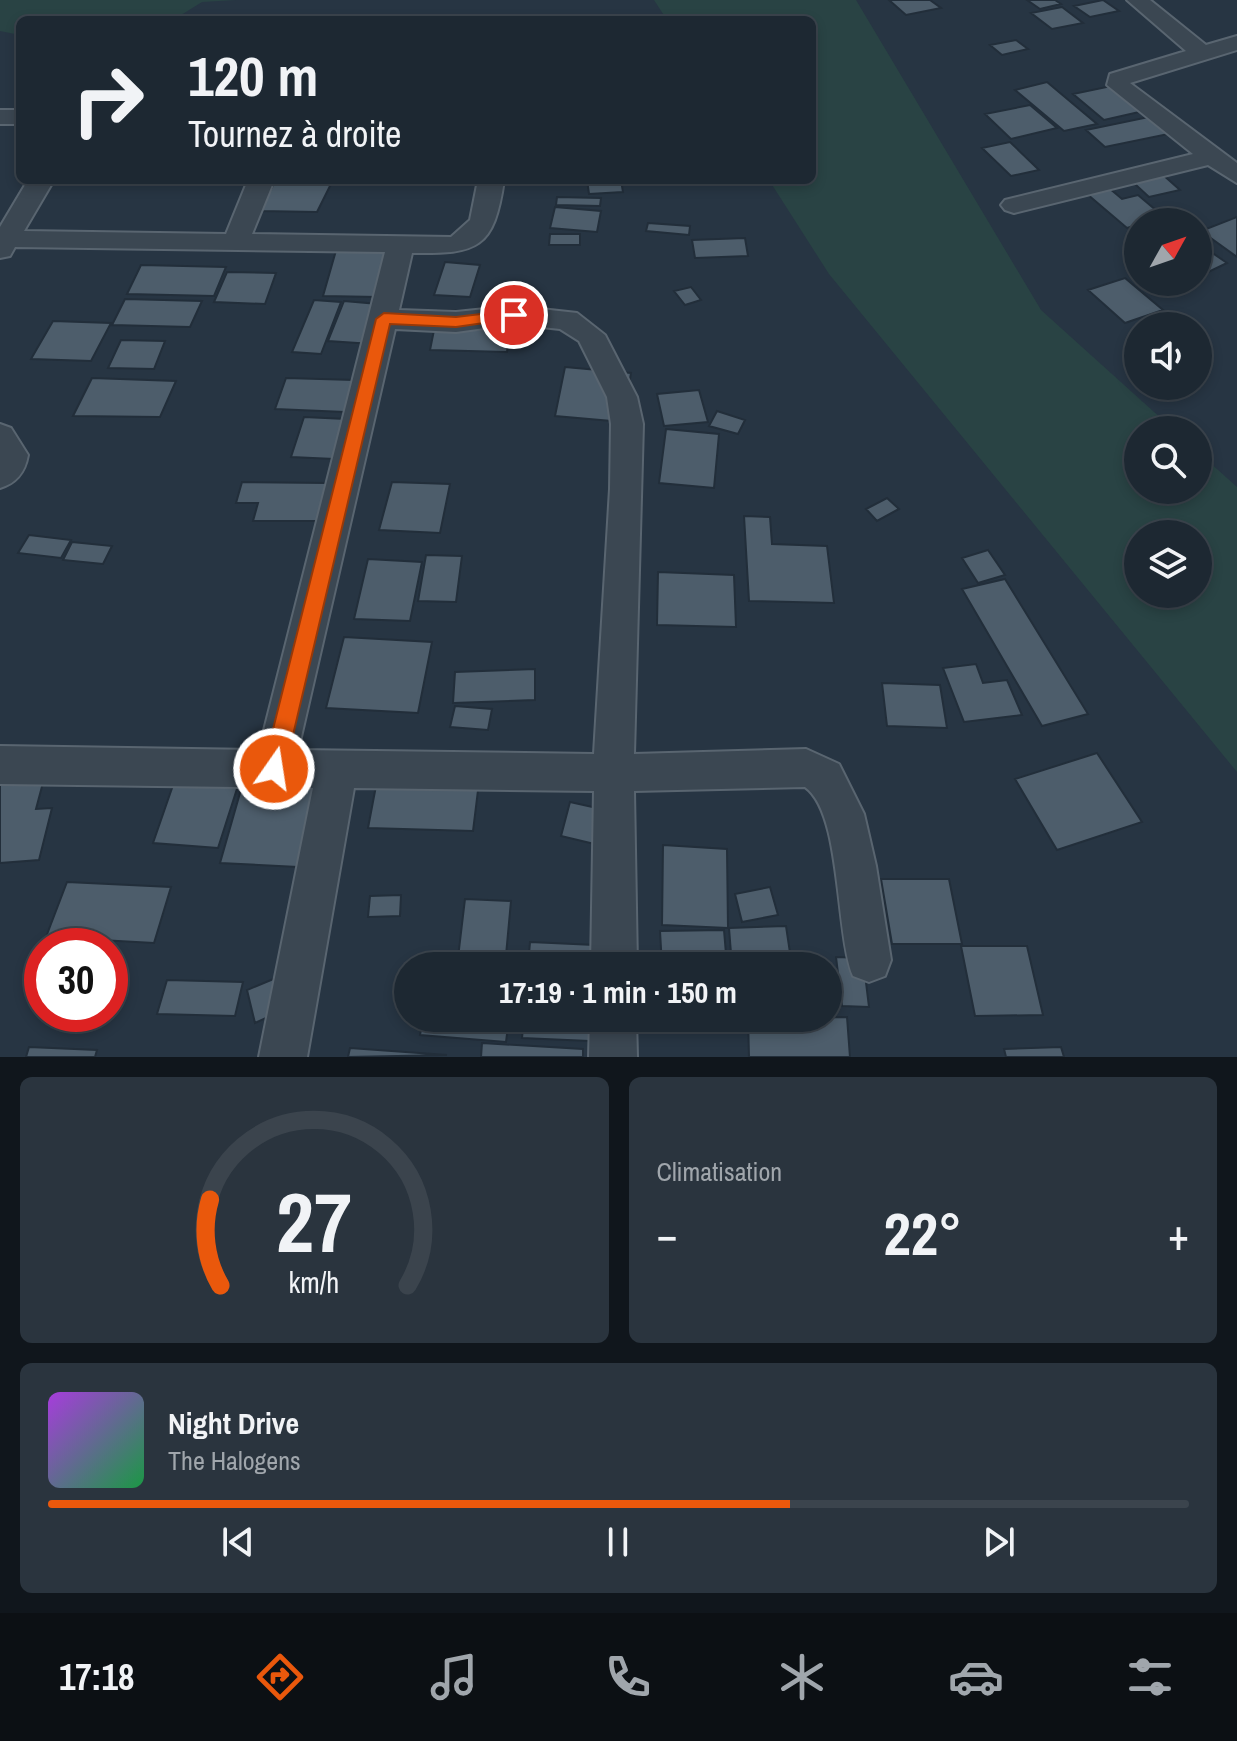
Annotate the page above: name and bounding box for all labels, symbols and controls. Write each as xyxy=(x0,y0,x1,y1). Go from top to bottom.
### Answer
text: 120 m xyxy=(188,38,318,113)
icon: right xyxy=(56,48,160,152)
text: Tournez à droite xyxy=(188,110,401,158)
north arrow xyxy=(1124,208,1212,296)
map controls xyxy=(1124,208,1212,608)
pin xyxy=(480,281,548,349)
icon: arrive xyxy=(492,293,536,337)
button: sound xyxy=(1124,312,1212,400)
button: search xyxy=(1124,416,1212,504)
button: layers xyxy=(1124,520,1212,608)
position arrow xyxy=(232,727,316,811)
speed limit sign: 30 xyxy=(24,928,128,1032)
text: 17:19 · 1 min · 150 m xyxy=(499,972,737,1012)
text: Climatisation xyxy=(657,1154,782,1189)
text: 27 xyxy=(276,1166,352,1278)
text: 22° xyxy=(883,1193,962,1274)
text: − xyxy=(657,1204,678,1264)
text: + xyxy=(1168,1204,1189,1264)
text: km/h xyxy=(289,1263,340,1302)
text: Night Drive xyxy=(168,1403,299,1443)
text: The Halogens xyxy=(168,1443,301,1478)
icon: previous xyxy=(216,1520,260,1564)
icon: pause xyxy=(596,1520,640,1564)
icon: next xyxy=(977,1520,1021,1564)
icon: directions xyxy=(252,1649,308,1705)
icon: music xyxy=(426,1649,482,1705)
icon: phone xyxy=(600,1649,656,1705)
icon: climate xyxy=(774,1649,830,1705)
icon: car xyxy=(948,1649,1004,1705)
icon: filters xyxy=(1122,1649,1178,1705)
text: 17:18 xyxy=(59,1653,134,1701)

